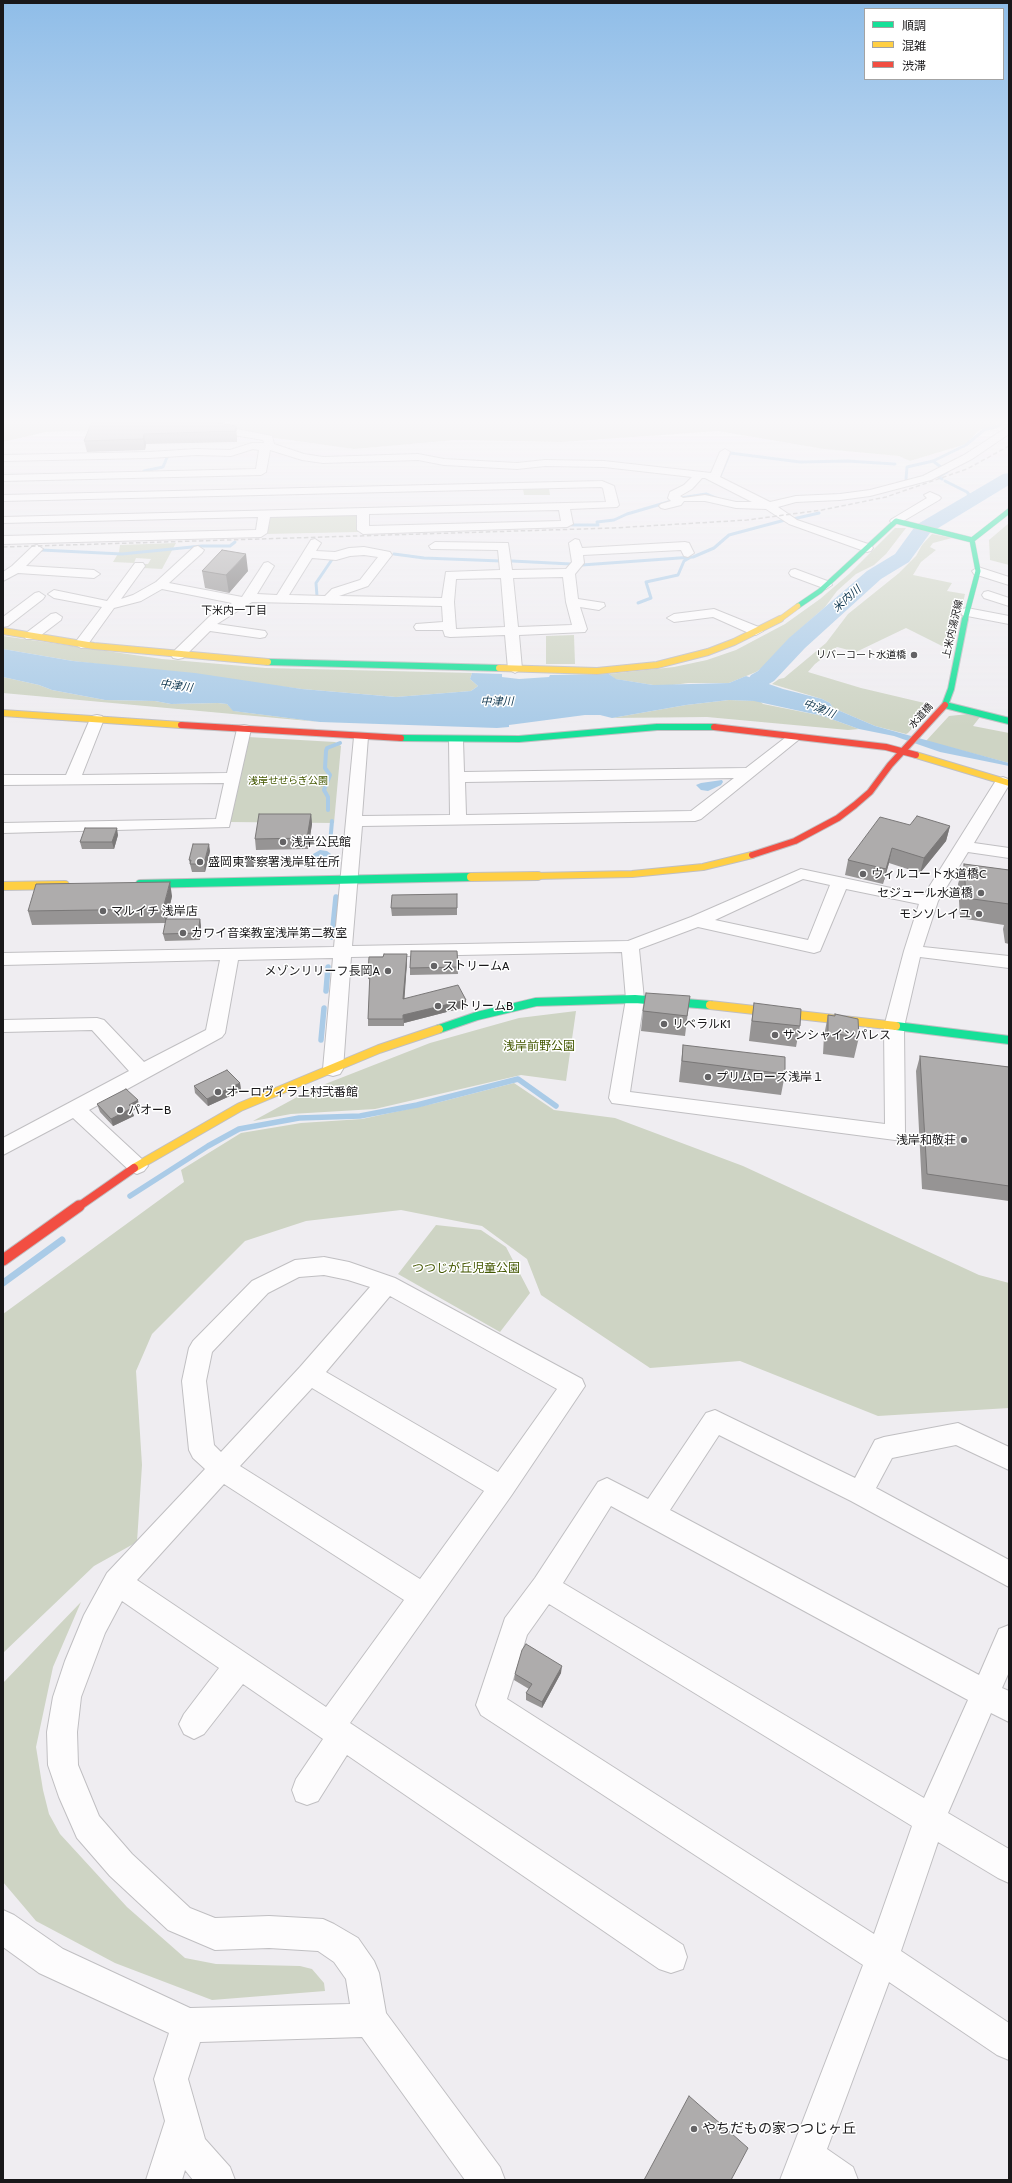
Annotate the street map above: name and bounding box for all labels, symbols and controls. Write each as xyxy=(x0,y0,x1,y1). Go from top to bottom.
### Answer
legend xyxy=(864,8,1004,80)
text: 順調 xyxy=(902,18,926,33)
text: 混雑 xyxy=(902,38,926,53)
text: 渋滞 xyxy=(902,58,926,73)
water label: 米内川 xyxy=(830,583,864,615)
street label: 上米内湯沢線 xyxy=(940,598,966,660)
district label: 下米内一丁目 xyxy=(201,604,267,618)
place label: リバーコート水道橋 xyxy=(816,649,906,661)
marker: リバーコート水道橋 xyxy=(909,650,919,660)
water label: 中津川 xyxy=(159,677,193,695)
water label: 中津川 xyxy=(481,695,513,709)
water label: 中津川 xyxy=(801,697,837,721)
street label: 水道橋 xyxy=(907,701,935,731)
park label: 浅岸せせらぎ公園 xyxy=(248,775,328,787)
place label: 浅岸公民館 xyxy=(291,835,351,849)
marker: 浅岸公民館 xyxy=(278,837,288,847)
place label: 盛岡東警察署浅岸駐在所 xyxy=(208,855,340,869)
marker: 盛岡東警察署浅岸駐在所 xyxy=(195,857,205,867)
place label: ウィルコート水道橋C xyxy=(871,867,986,881)
marker: ウィルコート水道橋C xyxy=(858,869,868,879)
place label: セジュール水道橋 xyxy=(877,886,973,900)
marker: セジュール水道橋 xyxy=(976,888,986,898)
place label: マルイチ 浅岸店 xyxy=(111,904,198,918)
marker: マルイチ 浅岸店 xyxy=(98,906,108,916)
place label: モンソレイユ xyxy=(899,907,971,921)
marker: モンソレイユ xyxy=(974,909,984,919)
place label: カワイ音楽教室浅岸第二教室 xyxy=(191,926,347,940)
marker: カワイ音楽教室浅岸第二教室 xyxy=(178,928,188,938)
place label: ストリームA xyxy=(442,959,509,973)
marker: ストリームA xyxy=(429,961,439,971)
place label: メゾンリリーフ長岡A xyxy=(265,964,380,978)
marker: メゾンリリーフ長岡A xyxy=(383,966,393,976)
place label: ストリームB xyxy=(446,999,513,1013)
marker: ストリームB xyxy=(433,1001,443,1011)
place label: リベラルK1 xyxy=(672,1017,731,1031)
marker: リベラルK1 xyxy=(659,1019,669,1029)
place label: サンシャインパレス xyxy=(783,1028,891,1042)
marker: サンシャインパレス xyxy=(770,1030,780,1040)
park label: 浅岸前野公園 xyxy=(503,1039,575,1053)
place label: プリムローズ浅岸１ xyxy=(716,1070,824,1084)
marker: プリムローズ浅岸１ xyxy=(703,1072,713,1082)
place label: オーロヴィラ上村弐番館 xyxy=(226,1085,358,1099)
marker: オーロヴィラ上村弐番館 xyxy=(213,1087,223,1097)
place label: パオーB xyxy=(128,1103,171,1117)
marker: パオーB xyxy=(115,1105,125,1115)
place label: 浅岸和敬荘 xyxy=(896,1133,956,1147)
marker: 浅岸和敬荘 xyxy=(959,1135,969,1145)
park label: つつじが丘児童公園 xyxy=(412,1261,520,1275)
place label: やちだもの家つつじヶ丘 xyxy=(702,2121,856,2137)
marker: やちだもの家つつじヶ丘 xyxy=(689,2124,699,2134)

